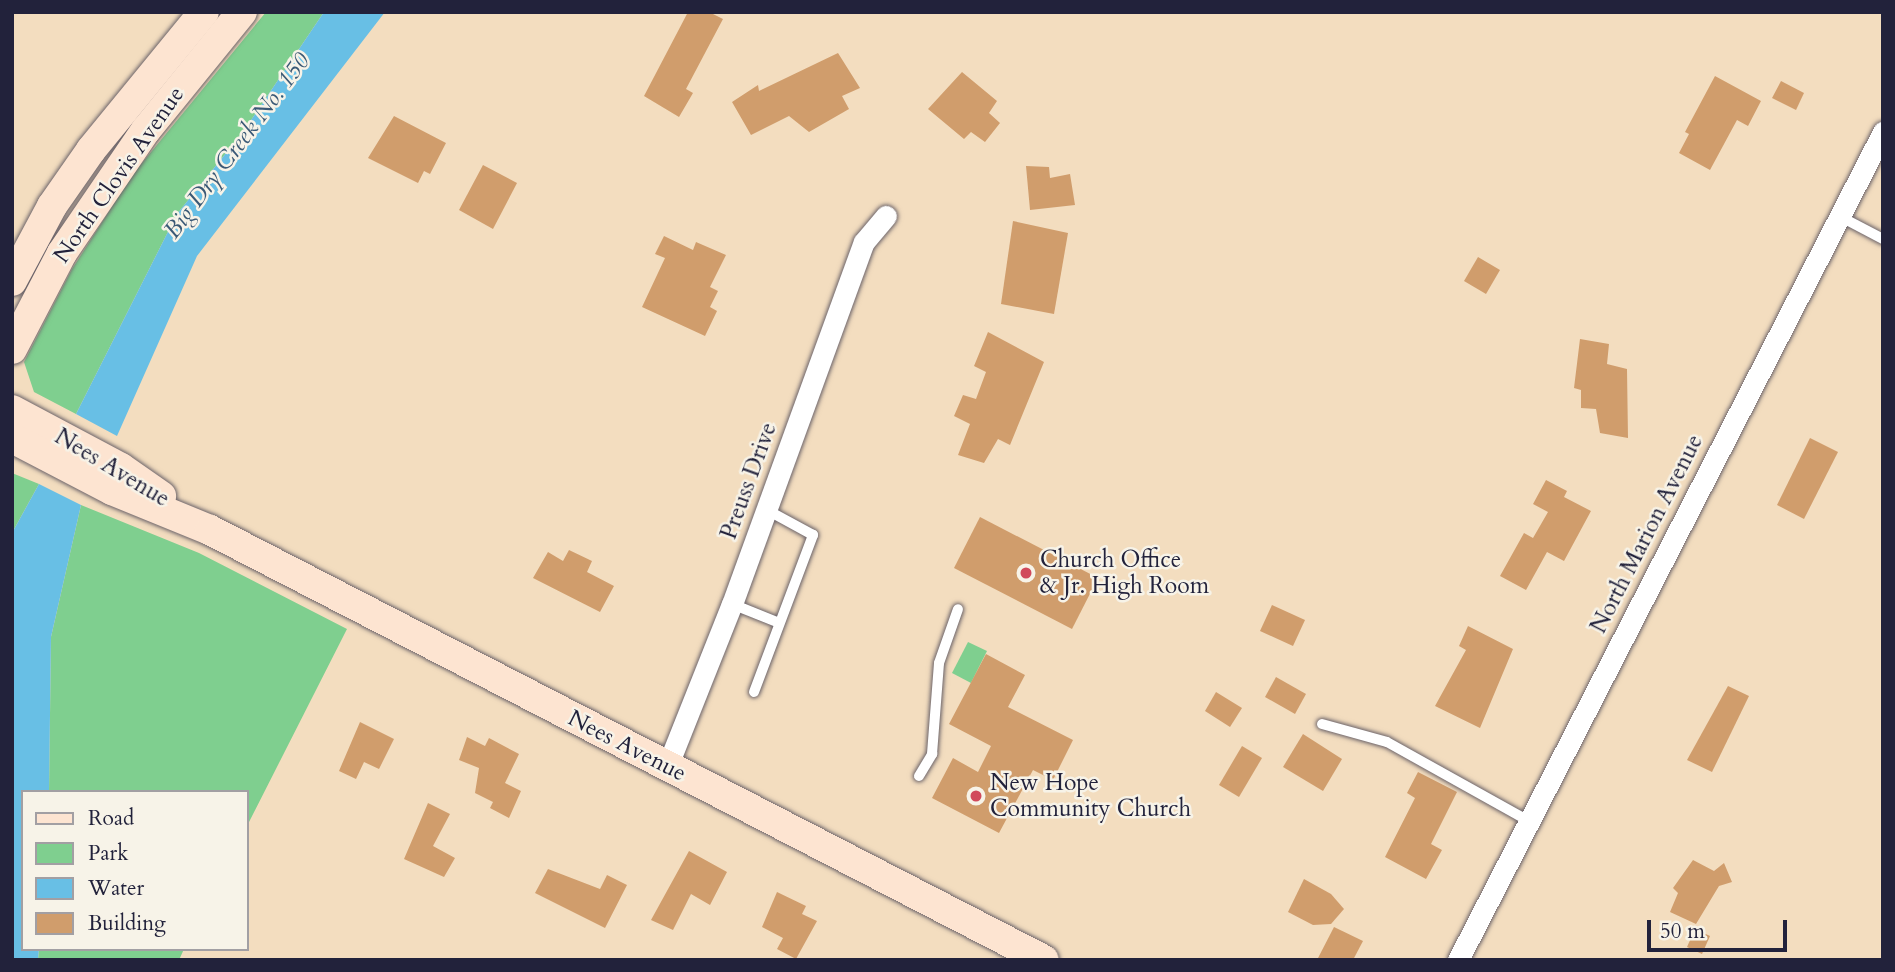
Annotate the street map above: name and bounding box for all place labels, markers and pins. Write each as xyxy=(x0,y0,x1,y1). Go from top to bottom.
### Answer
place label: Church Office & Jr. High Room xyxy=(1040,546,1209,600)
marker: Church Office & Jr. High Room xyxy=(1018,565,1034,581)
place label: New Hope Community Church xyxy=(990,769,1191,823)
marker: New Hope Community Church xyxy=(968,788,984,804)

